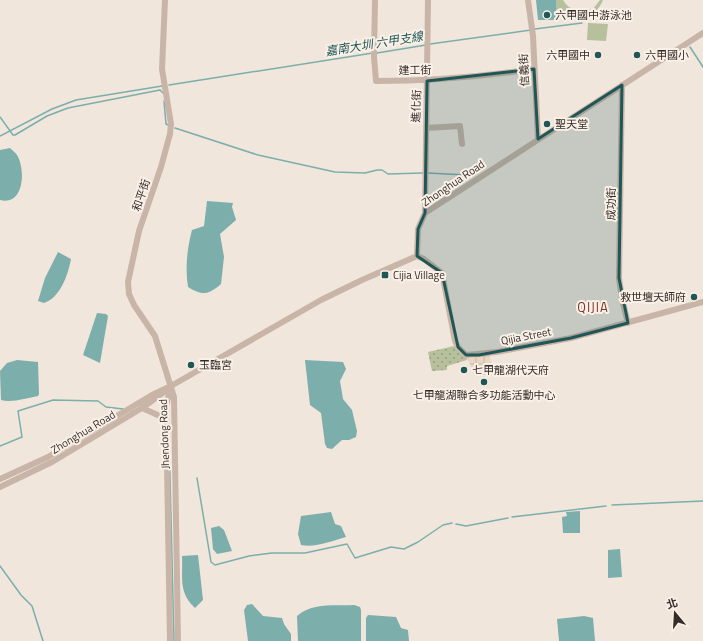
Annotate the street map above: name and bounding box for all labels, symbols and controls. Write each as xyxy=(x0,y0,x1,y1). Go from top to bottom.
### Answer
place label: 六甲國中游泳池 xyxy=(555,7,632,23)
marker: 六甲國中游泳池 xyxy=(542,10,552,20)
water label: 嘉南大圳 六甲支線 xyxy=(324,26,426,61)
place label: 六甲國中 xyxy=(546,47,590,63)
place label: 六甲國小 xyxy=(645,47,689,63)
marker: 六甲國中 xyxy=(593,50,603,60)
marker: 六甲國小 xyxy=(632,50,642,60)
street label: 信義街 xyxy=(515,53,533,87)
street label: 建工街 xyxy=(398,62,432,78)
street label: 進化街 xyxy=(407,89,425,123)
place label: 聖天堂 xyxy=(555,116,588,132)
marker: 聖天堂 xyxy=(542,119,552,129)
street label: Zhonghua Road xyxy=(418,156,488,210)
street label: 和平街 xyxy=(128,177,154,213)
street label: 成功街 xyxy=(603,187,619,221)
place label: Cijia Village xyxy=(393,267,445,283)
marker: Cijia Village xyxy=(380,270,390,280)
place label: 救世壇天師府 xyxy=(620,289,686,305)
marker: 救世壇天師府 xyxy=(689,292,699,302)
district label: QIJIA xyxy=(577,297,609,317)
street label: Qijia Street xyxy=(500,323,553,349)
place label: 玉臨宮 xyxy=(199,357,232,373)
marker: 玉臨宮 xyxy=(186,360,196,370)
place label: 七甲龍湖代天府 xyxy=(472,362,549,378)
marker: 七甲龍湖代天府 xyxy=(459,365,469,375)
marker: 七甲龍湖聯合多功能活動中心 xyxy=(479,377,489,387)
place label: 七甲龍湖聯合多功能活動中心 xyxy=(413,387,556,403)
street label: Jhendong Road xyxy=(155,399,173,469)
street label: Zhonghua Road xyxy=(48,406,118,458)
north arrow xyxy=(655,593,695,633)
text: 北 xyxy=(664,594,680,613)

